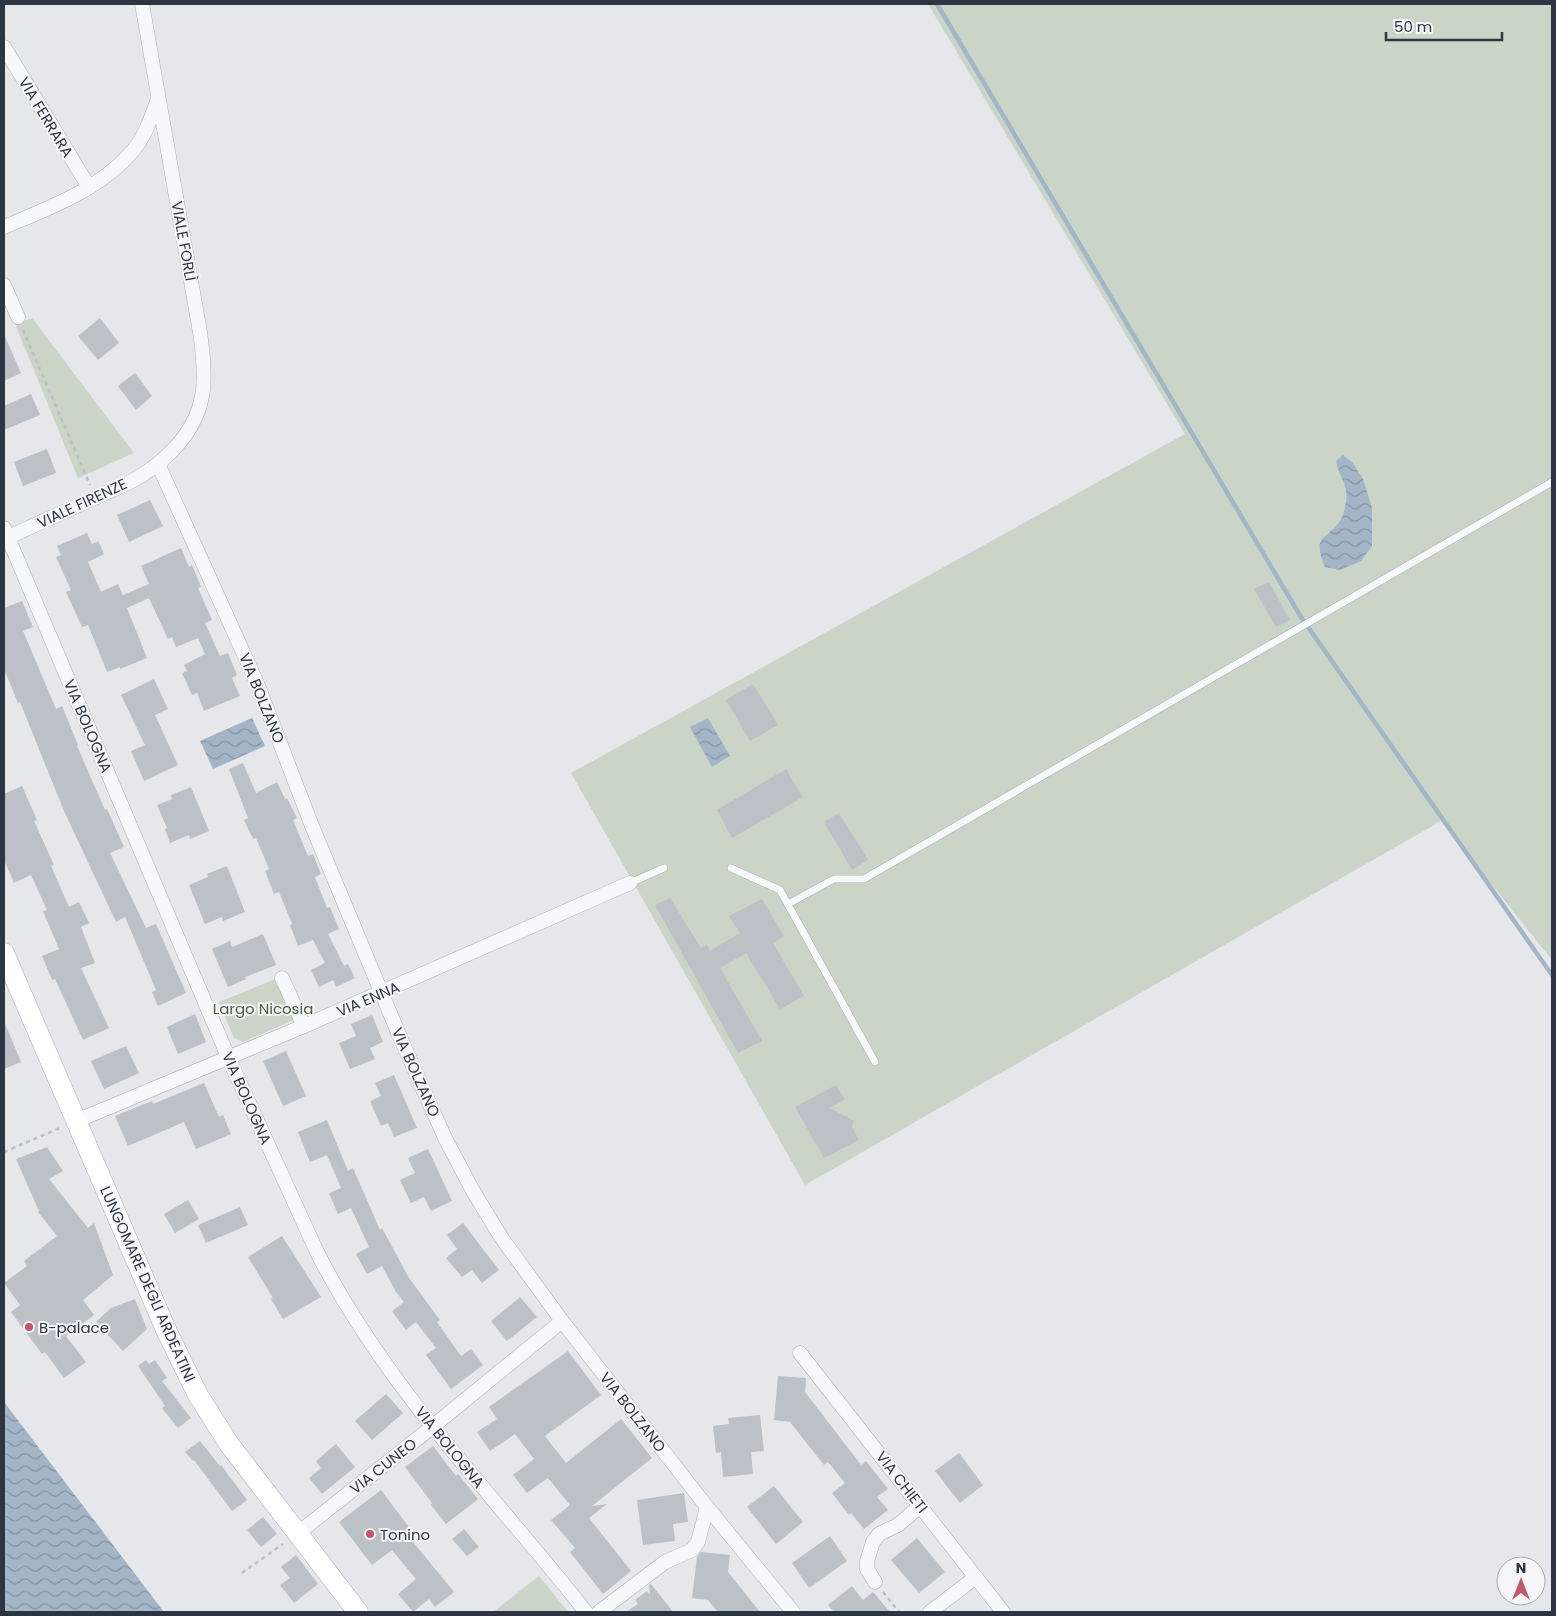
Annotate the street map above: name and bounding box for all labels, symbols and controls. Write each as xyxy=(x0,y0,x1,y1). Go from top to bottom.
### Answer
scale bar xyxy=(1386,10,1502,42)
text: 50 m xyxy=(1394,16,1432,37)
street label: VIA FERRARA xyxy=(14,73,78,161)
street label: VIALE FORLÌ xyxy=(167,199,201,283)
street label: VIALE FIRENZE xyxy=(34,473,130,533)
street label: VIA BOLZANO xyxy=(234,650,290,747)
street label: VIA BOLOGNA xyxy=(59,676,117,776)
street label: VIA ENNA xyxy=(333,976,403,1022)
park label: Largo Nicosia xyxy=(213,998,313,1019)
street label: VIA BOLZANO xyxy=(387,1024,445,1120)
street label: VIA BOLOGNA xyxy=(217,1048,277,1148)
street label: LUNGOMARE DEGLI ARDEATINI xyxy=(95,1183,201,1385)
place label: B-palace xyxy=(39,1317,109,1338)
marker: B-palace xyxy=(23,1321,35,1333)
street label: VIA BOLZANO xyxy=(595,1368,671,1456)
street label: VIA BOLOGNA xyxy=(411,1402,489,1492)
street label: VIA CUNEO xyxy=(345,1433,421,1499)
street label: VIA CHIETI xyxy=(871,1447,933,1517)
place label: Tonino xyxy=(380,1524,430,1545)
marker: Tonino xyxy=(364,1528,376,1540)
north arrow xyxy=(1496,1556,1546,1606)
text: N xyxy=(1516,1558,1526,1578)

